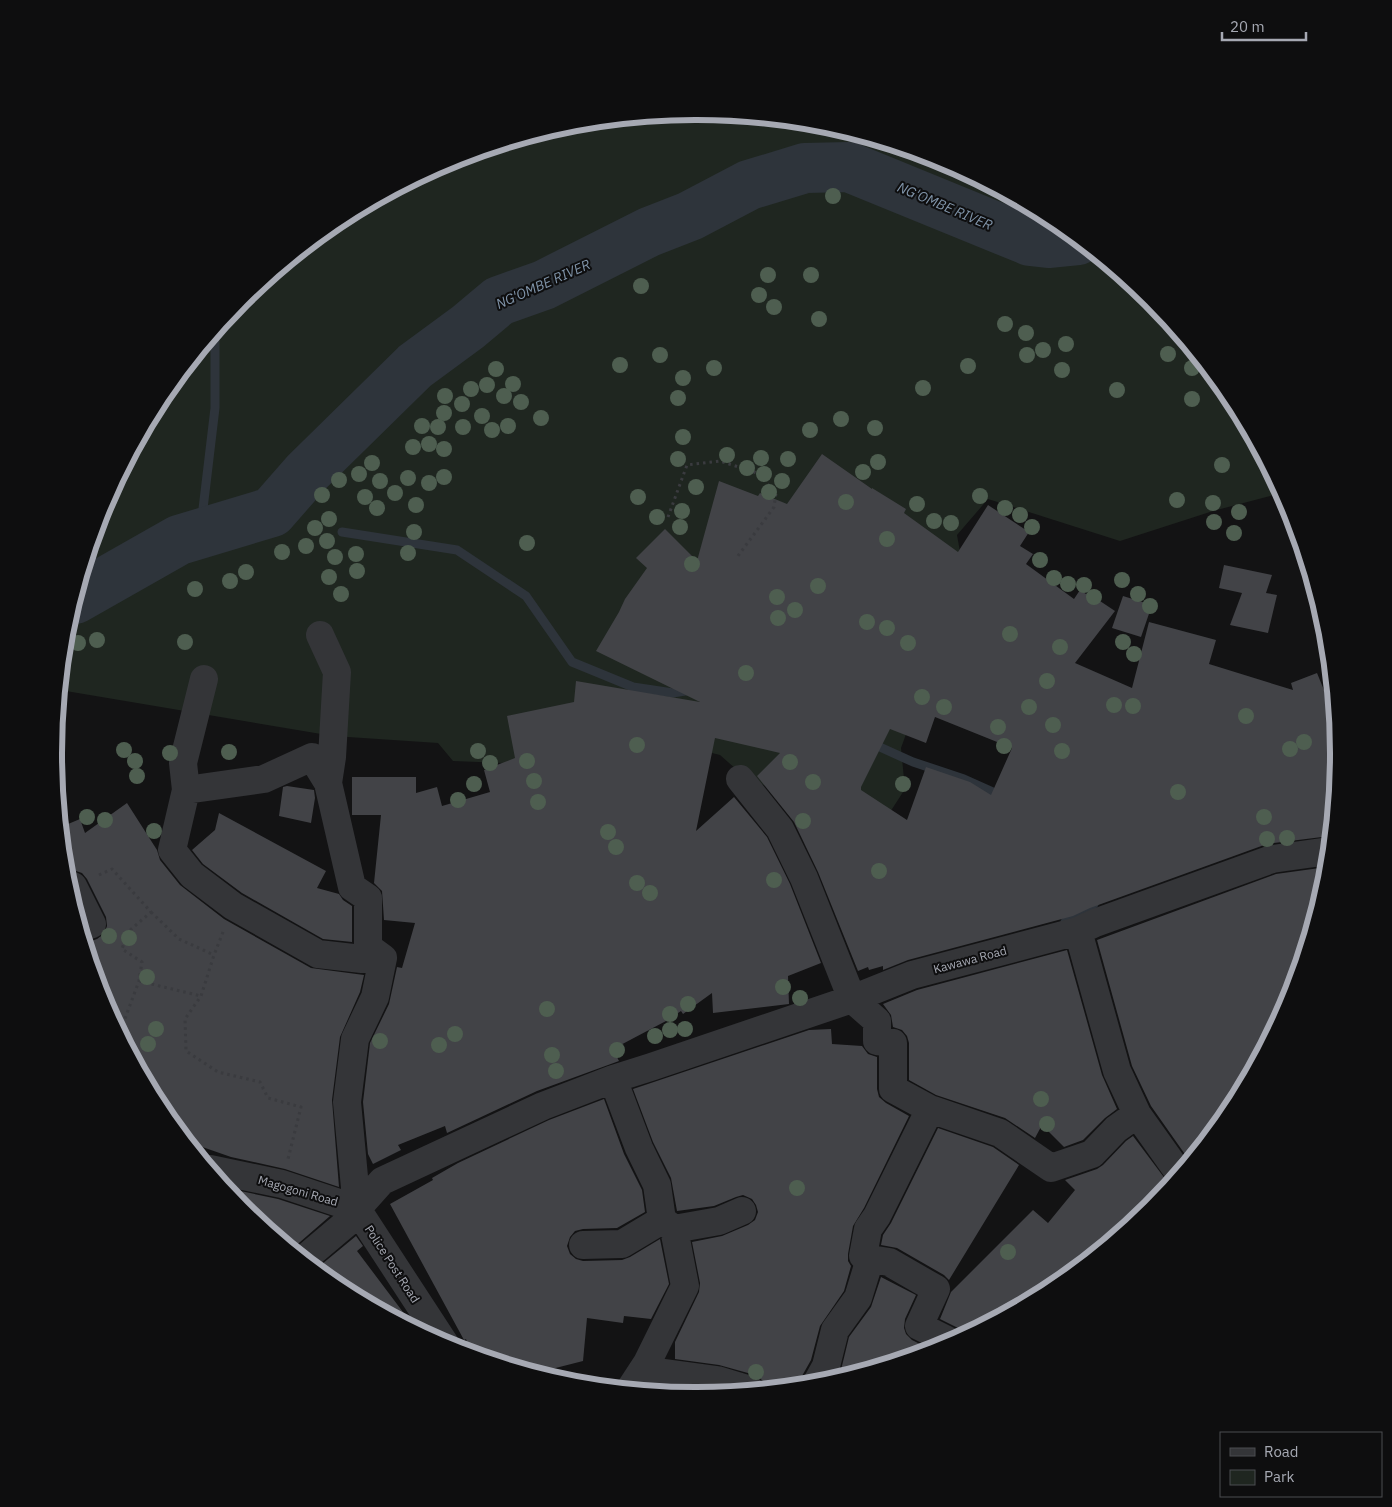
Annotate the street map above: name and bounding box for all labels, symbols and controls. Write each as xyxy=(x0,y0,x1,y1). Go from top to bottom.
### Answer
scale bar xyxy=(1222,10,1306,42)
text: 20 m xyxy=(1230,17,1265,36)
water label: NG'OMBE RIVER xyxy=(895,178,995,234)
water label: NG'OMBE RIVER xyxy=(493,255,593,313)
street label: Kawawa Road xyxy=(932,943,1008,976)
street label: Magogoni Road xyxy=(256,1172,340,1209)
street label: Police Post Road xyxy=(362,1222,423,1305)
legend xyxy=(1220,1432,1382,1497)
text: Road xyxy=(1264,1442,1299,1461)
text: Park xyxy=(1264,1467,1294,1486)

